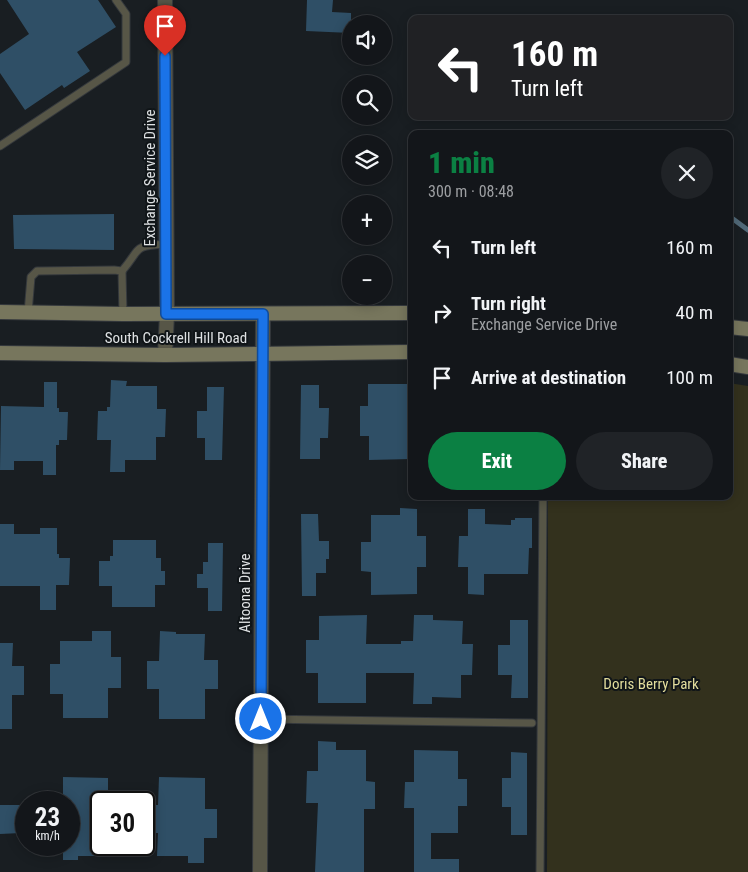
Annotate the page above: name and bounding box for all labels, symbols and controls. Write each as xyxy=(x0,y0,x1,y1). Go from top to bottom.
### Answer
pin xyxy=(144,5,186,56)
icon: arrive xyxy=(151,12,179,40)
map controls xyxy=(342,15,392,305)
button: sound xyxy=(342,15,392,65)
text: 160 m xyxy=(511,34,598,75)
icon: left xyxy=(428,35,493,100)
button: search xyxy=(342,75,392,125)
text: Turn left xyxy=(511,76,583,101)
street label: Exchange Service Drive xyxy=(141,109,159,247)
button: layers xyxy=(342,135,392,185)
text: 1 min xyxy=(428,145,495,180)
button: close xyxy=(661,147,713,199)
text: 300 m · 08:48 xyxy=(428,182,514,201)
button: + xyxy=(342,195,392,245)
icon: left xyxy=(428,234,456,262)
text: Turn left xyxy=(471,236,536,259)
text: 160 m xyxy=(666,236,713,259)
button: − xyxy=(342,255,392,305)
text: Turn right xyxy=(471,292,546,315)
icon: right xyxy=(428,299,456,327)
text: 40 m xyxy=(676,301,713,324)
text: Exchange Service Drive xyxy=(471,315,617,334)
street label: South Cockrell Hill Road xyxy=(105,329,247,347)
icon: arrive xyxy=(428,364,456,392)
text: Arrive at destination xyxy=(471,366,626,389)
text: 100 m xyxy=(666,366,713,389)
button: Exit xyxy=(428,432,566,490)
button: Share xyxy=(576,432,713,490)
street label: Altoona Drive xyxy=(236,553,254,633)
park label: Doris Berry Park xyxy=(603,675,699,693)
position arrow xyxy=(234,692,286,744)
speed limit sign: 30 xyxy=(90,791,155,856)
text: 23 xyxy=(35,803,60,832)
text: km/h xyxy=(35,829,60,843)

